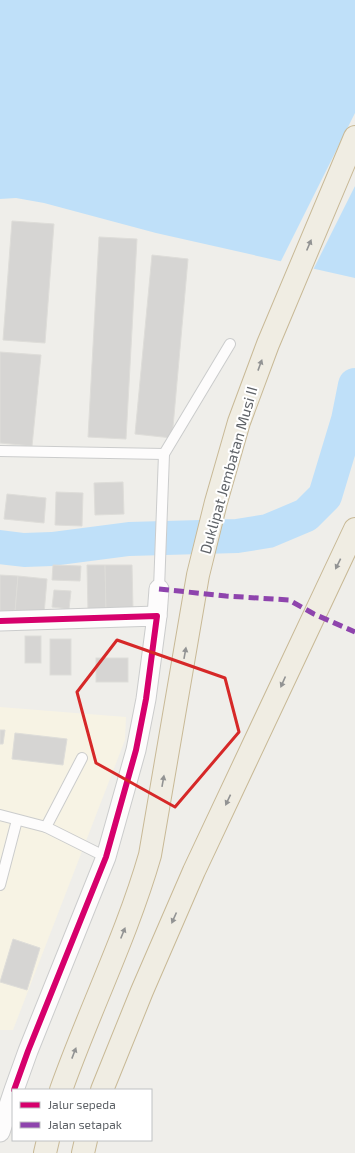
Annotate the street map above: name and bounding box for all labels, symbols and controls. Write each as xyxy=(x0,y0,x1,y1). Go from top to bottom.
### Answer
one-way arrow xyxy=(307,238,313,250)
one-way arrow xyxy=(257,359,263,371)
street label: Duklipat Jembatan Musi II xyxy=(195,384,261,556)
one-way arrow xyxy=(335,559,341,570)
one-way arrow xyxy=(182,647,188,659)
one-way arrow xyxy=(280,677,286,688)
one-way arrow xyxy=(160,775,166,787)
one-way arrow xyxy=(225,794,231,806)
one-way arrow xyxy=(171,913,177,924)
one-way arrow xyxy=(120,926,126,938)
one-way arrow xyxy=(72,1047,78,1059)
legend xyxy=(12,1089,152,1141)
text: Jalur sepeda xyxy=(48,1097,116,1111)
text: Jalan setapak xyxy=(48,1117,122,1131)

